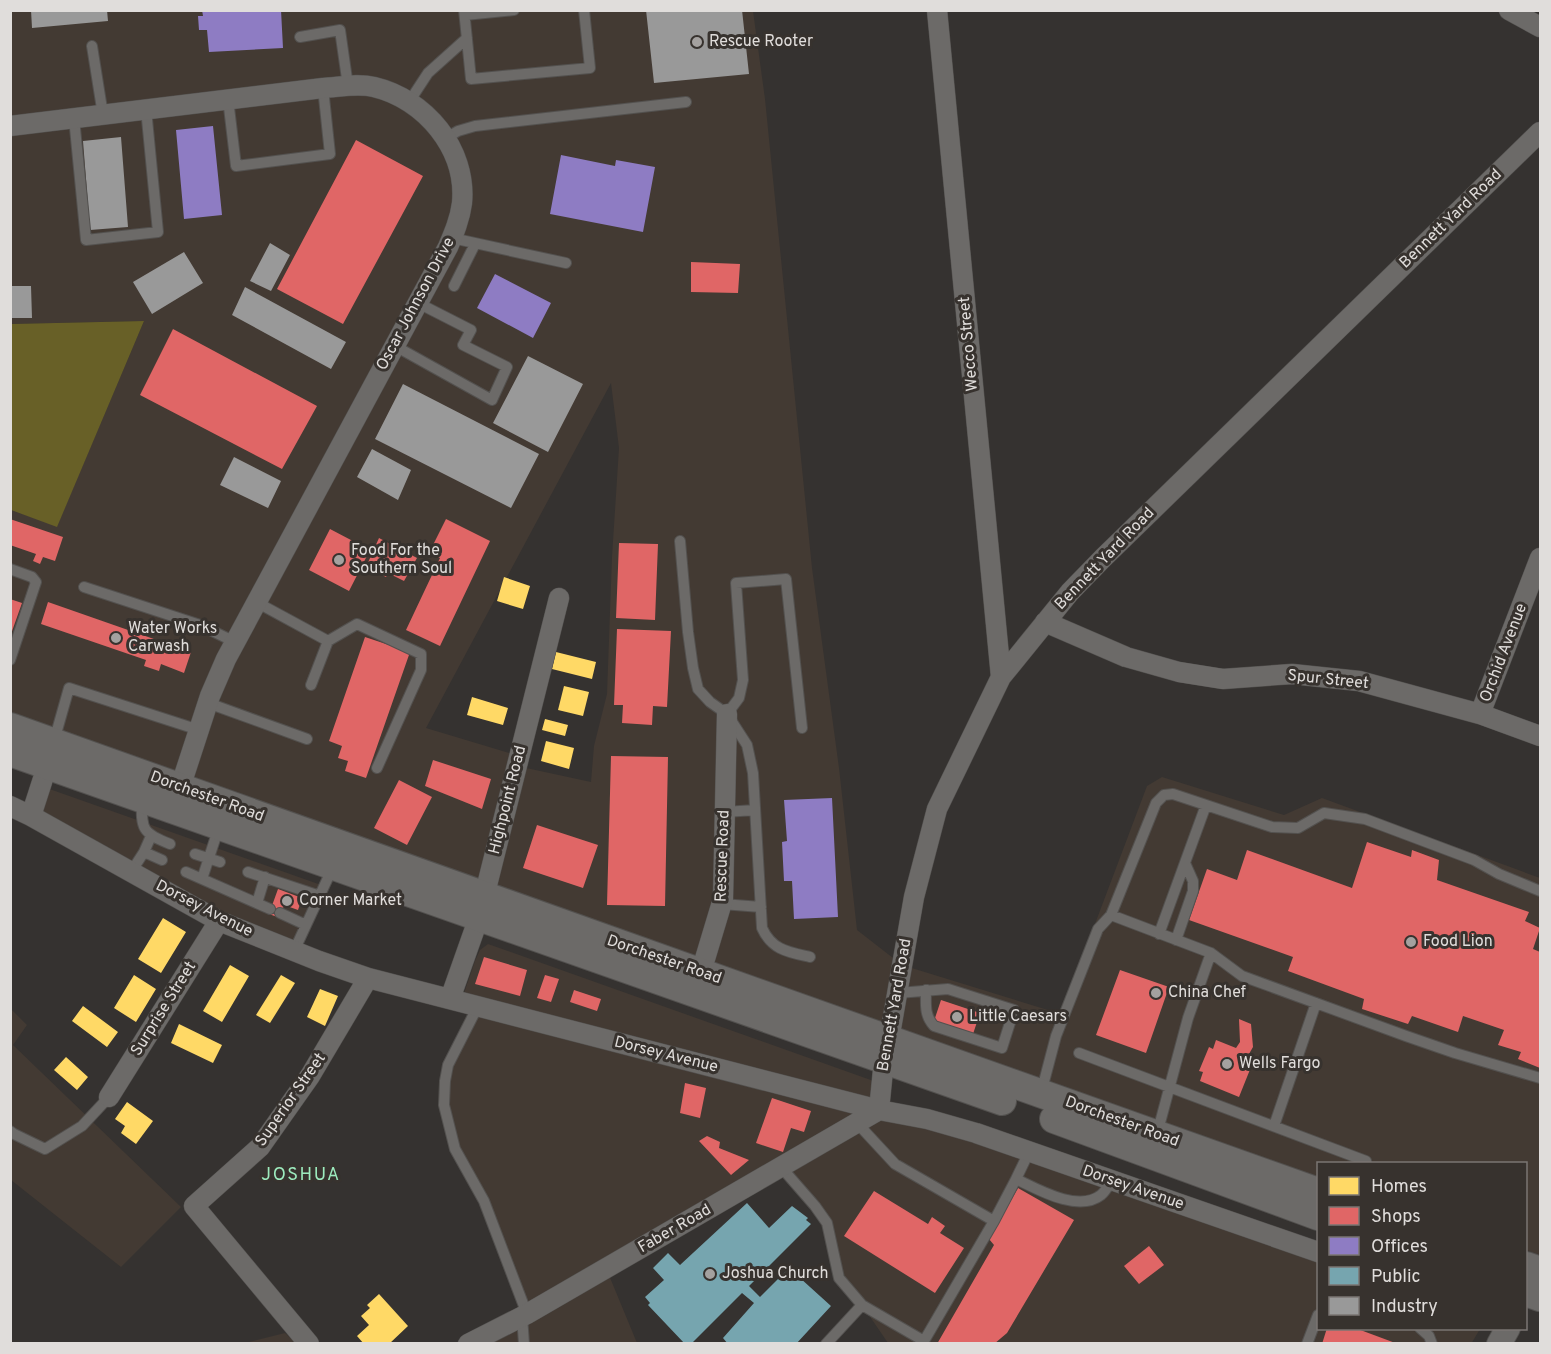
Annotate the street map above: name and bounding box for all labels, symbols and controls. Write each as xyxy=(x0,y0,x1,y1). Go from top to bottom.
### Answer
place label: Rescue Rooter xyxy=(709,32,813,52)
marker: Rescue Rooter xyxy=(690,35,704,49)
street label: Bennett Yard Road xyxy=(1396,165,1506,273)
street label: Oscar Johnson Drive xyxy=(372,234,460,374)
street label: Wecco Street xyxy=(955,296,983,392)
street label: Bennett Yard Road xyxy=(1051,504,1159,614)
place label: Food For the Southern Soul xyxy=(351,541,452,579)
marker: Food For the Southern Soul xyxy=(332,553,346,567)
street label: Orchid Avenue xyxy=(1476,601,1532,705)
place label: Water Works Carwash xyxy=(128,619,217,657)
marker: Water Works Carwash xyxy=(109,631,123,645)
street label: Spur Street xyxy=(1286,666,1370,694)
street label: Highpoint Road xyxy=(485,744,531,856)
street label: Dorchester Road xyxy=(147,767,267,827)
street label: Rescue Road xyxy=(711,810,735,902)
street label: Dorsey Avenue xyxy=(152,876,256,942)
place label: Corner Market xyxy=(299,891,402,911)
marker: Corner Market xyxy=(280,894,294,908)
street label: Dorchester Road xyxy=(604,931,724,989)
place label: Food Lion xyxy=(1423,932,1493,952)
marker: Food Lion xyxy=(1404,935,1418,949)
street label: Bennett Yard Road xyxy=(873,937,917,1073)
street label: Surprise Street xyxy=(127,958,201,1060)
place label: China Chef xyxy=(1168,983,1247,1003)
marker: China Chef xyxy=(1149,986,1163,1000)
place label: Little Caesars xyxy=(969,1007,1067,1027)
marker: Little Caesars xyxy=(950,1010,964,1024)
street label: Dorsey Avenue xyxy=(612,1032,720,1078)
street label: Superior Street xyxy=(251,1049,331,1151)
place label: Wells Fargo xyxy=(1239,1054,1320,1074)
marker: Wells Fargo xyxy=(1220,1057,1234,1071)
street label: Dorchester Road xyxy=(1062,1092,1182,1152)
street label: Dorsey Avenue xyxy=(1079,1161,1187,1215)
legend xyxy=(1317,1162,1527,1330)
district label: JOSHUA xyxy=(261,1164,341,1187)
text: Homes xyxy=(1371,1176,1427,1199)
street label: Faber Road xyxy=(635,1200,715,1258)
text: Shops xyxy=(1371,1206,1421,1229)
text: Offices xyxy=(1371,1236,1428,1259)
place label: Joshua Church xyxy=(722,1264,829,1284)
text: Public xyxy=(1371,1266,1421,1289)
marker: Joshua Church xyxy=(703,1267,717,1281)
text: Industry xyxy=(1371,1296,1438,1319)

